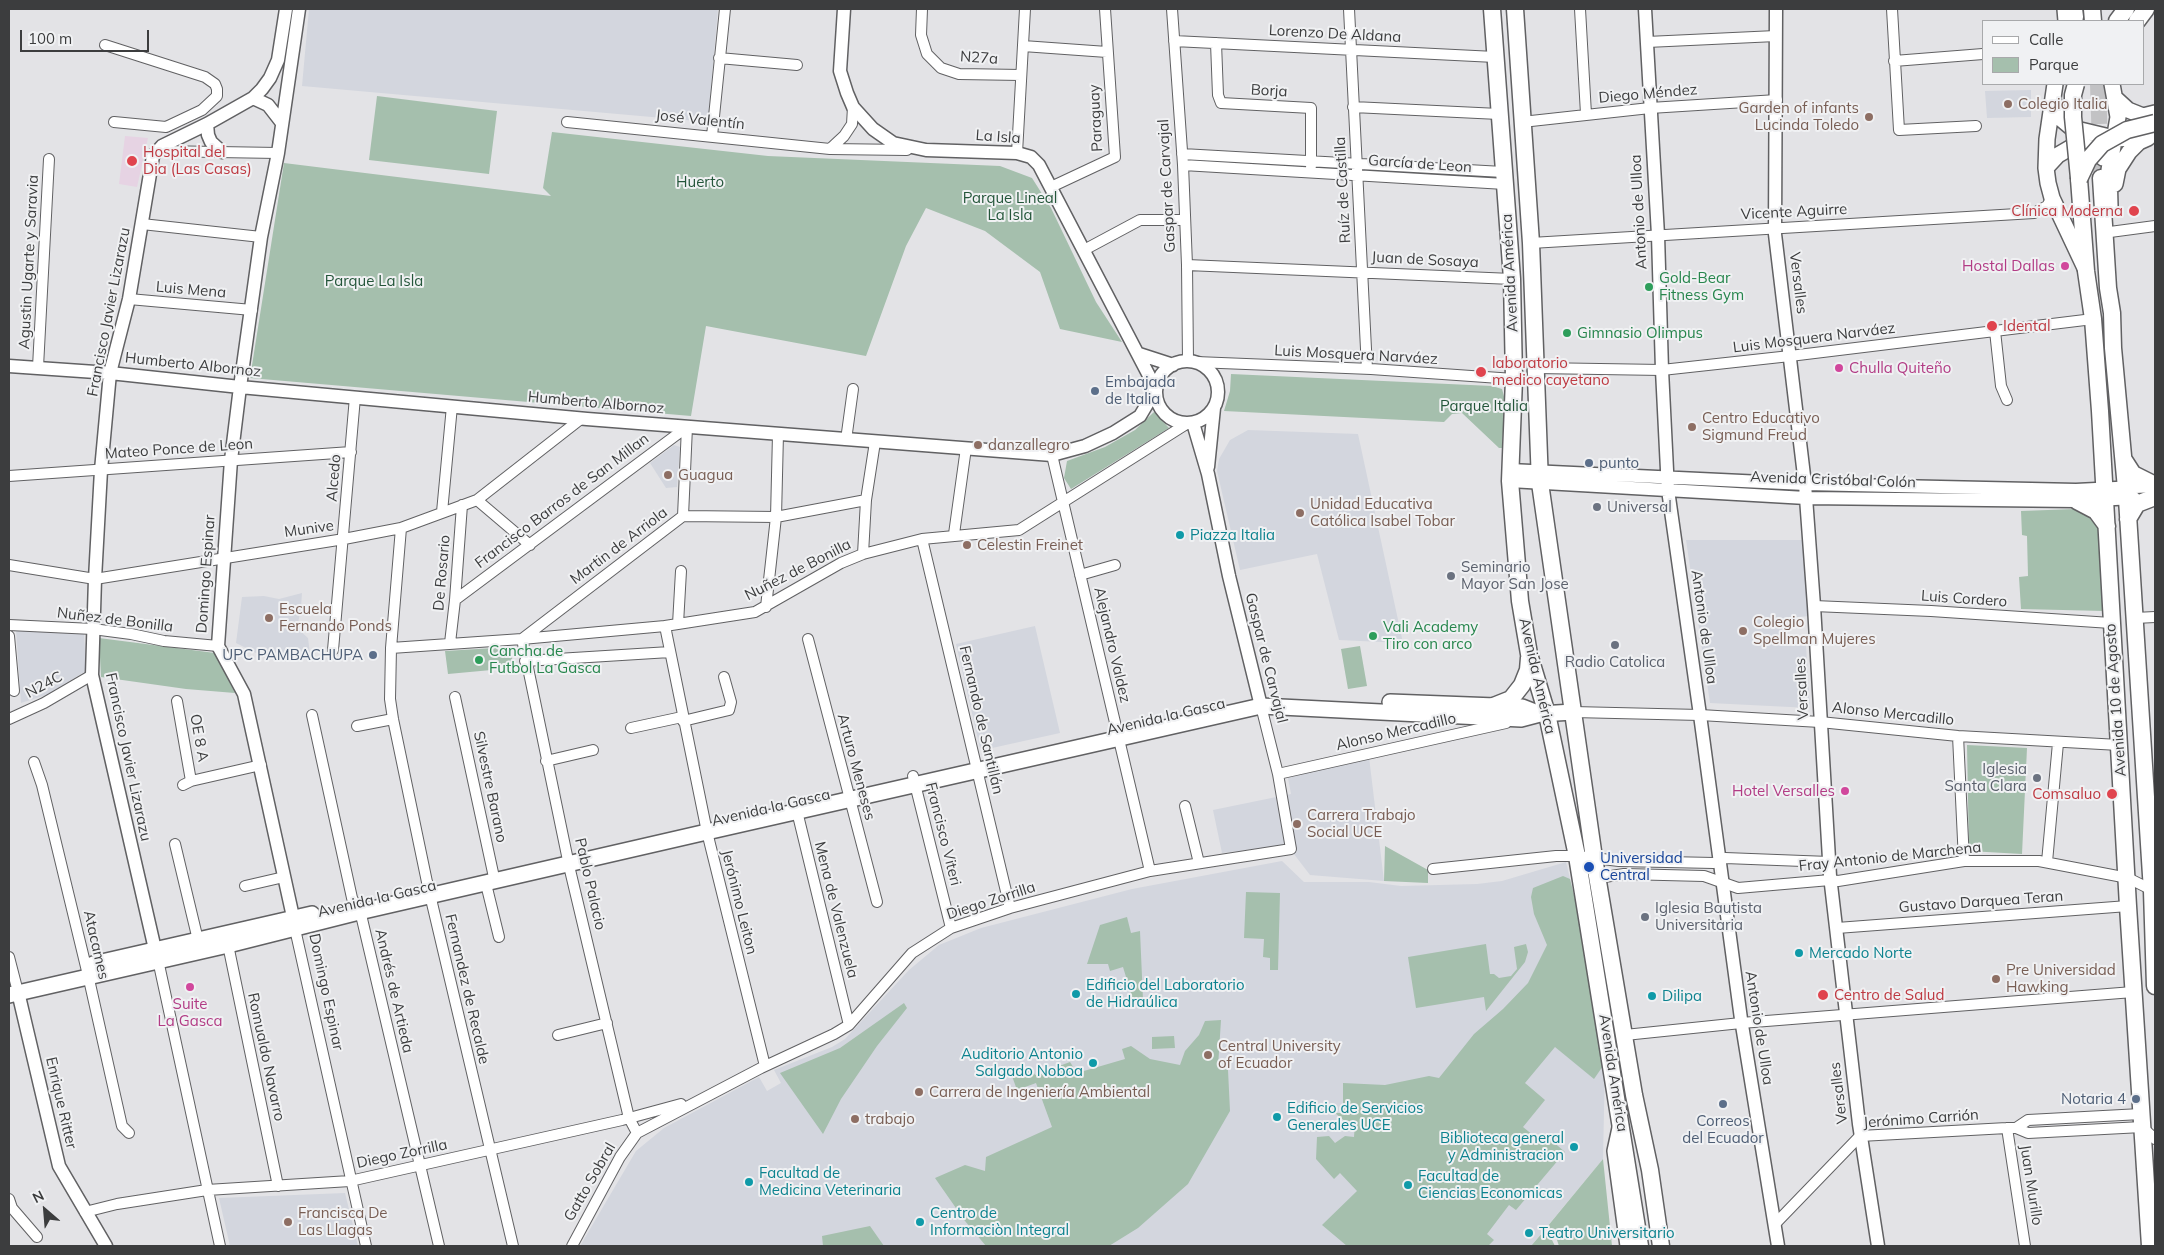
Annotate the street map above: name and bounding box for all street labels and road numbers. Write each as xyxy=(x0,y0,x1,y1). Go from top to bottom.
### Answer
street label: Lorenzo De Aldana xyxy=(1268,22,1402,46)
street label: N27a xyxy=(959,48,999,68)
street label: Borja xyxy=(1250,81,1288,101)
street label: Diego Méndez xyxy=(1598,81,1698,107)
street label: Paraguay xyxy=(1085,84,1107,152)
street label: José Valentín xyxy=(654,106,746,134)
street label: Gaspar de Carvajal xyxy=(1155,119,1179,253)
street label: La Isla xyxy=(975,126,1021,148)
street label: Ruíz de Castilla xyxy=(1331,136,1355,244)
street label: García de Leon xyxy=(1368,151,1472,177)
street label: Antonio de Ulloa xyxy=(1627,154,1651,270)
street label: Agustin Ugarte y Saravia xyxy=(15,174,43,350)
street label: Vicente Aguirre xyxy=(1740,200,1848,224)
street label: Avenida América xyxy=(1498,213,1522,333)
street label: Francisco Javier Lizarazu xyxy=(84,226,134,398)
street label: Juan de Sosaya xyxy=(1371,248,1479,272)
street label: Versalles xyxy=(1785,251,1811,315)
street label: Luis Mena xyxy=(155,278,227,302)
street label: Luis Mosquera Narváez xyxy=(1732,319,1896,357)
street label: Luis Mosquera Narváez xyxy=(1274,342,1438,368)
street label: Humberto Albornoz xyxy=(124,349,262,381)
street label: Humberto Albornoz xyxy=(527,388,665,418)
street label: Francisco Barros de San Millan xyxy=(472,430,652,572)
street label: Mateo Ponce de Leon xyxy=(104,435,254,463)
street label: Alcedo xyxy=(323,454,345,502)
street label: Avenida Cristóbal Colón xyxy=(1750,468,1916,492)
street label: Martin de Arriola xyxy=(567,504,671,588)
street label: Domingo Espinar xyxy=(193,514,219,634)
street label: Munive xyxy=(283,517,335,541)
street label: De Rosario xyxy=(430,534,454,612)
street label: Nuñez de Bonilla xyxy=(742,535,854,605)
street label: Antonio de Ulloa xyxy=(1687,569,1721,685)
street label: Alejandro Valdez xyxy=(1090,585,1134,705)
street label: Luis Cordero xyxy=(1920,587,2008,611)
street label: Gaspar de Carvajal xyxy=(1241,591,1291,725)
street label: Nuñez de Bonilla xyxy=(56,604,174,636)
street label: Avenida América xyxy=(1515,616,1559,736)
street label: Avenida 10 de Agosto xyxy=(2102,623,2130,777)
street label: Fernando de Santillán xyxy=(955,644,1007,796)
street label: Versalles xyxy=(1791,657,1813,721)
street label: N24C xyxy=(22,668,66,702)
street label: Francisco Javier Lizarazu xyxy=(101,671,155,843)
street label: Avenida la Gasca xyxy=(1105,695,1227,739)
street label: Alonso Mercadillo xyxy=(1831,699,1955,729)
street label: Alonso Mercadillo xyxy=(1334,709,1458,755)
street label: Arturo Meneses xyxy=(833,712,879,822)
street label: OE 8 A xyxy=(186,713,212,763)
street label: Silvestre Barano xyxy=(469,730,511,844)
street label: Francisco Viteri xyxy=(921,780,965,888)
street label: Avenida la Gasca xyxy=(710,786,832,830)
street label: Pablo Palacio xyxy=(571,836,609,932)
street label: Fray Antonio de Marchena xyxy=(1798,838,1982,876)
street label: Mena de Valenzuela xyxy=(810,840,862,980)
street label: Jerónimo Leiton xyxy=(717,848,761,956)
street label: Avenida la Gasca xyxy=(316,877,438,921)
street label: Diego Zorrilla xyxy=(944,878,1038,924)
street label: Gustavo Darquea Teran xyxy=(1898,887,2064,917)
street label: Atacames xyxy=(79,909,113,981)
street label: Fernandez de Recalde xyxy=(441,912,493,1066)
street label: Andrés de Artieda xyxy=(371,927,417,1055)
street label: Domingo Espinar xyxy=(305,932,347,1052)
street label: Antonio de Ulloa xyxy=(1741,970,1777,1086)
street label: Romualdo Navarro xyxy=(244,991,288,1123)
street label: Avenida América xyxy=(1595,1013,1631,1133)
street label: Enrique Ritter xyxy=(42,1055,80,1151)
street label: Versalles xyxy=(1826,1061,1852,1125)
street label: Jerónimo Carrión xyxy=(1863,1106,1979,1132)
street label: Diego Zorrilla xyxy=(355,1136,449,1172)
street label: Gatto Sobral xyxy=(560,1140,620,1224)
street label: Juan Murillo xyxy=(2016,1143,2046,1227)

